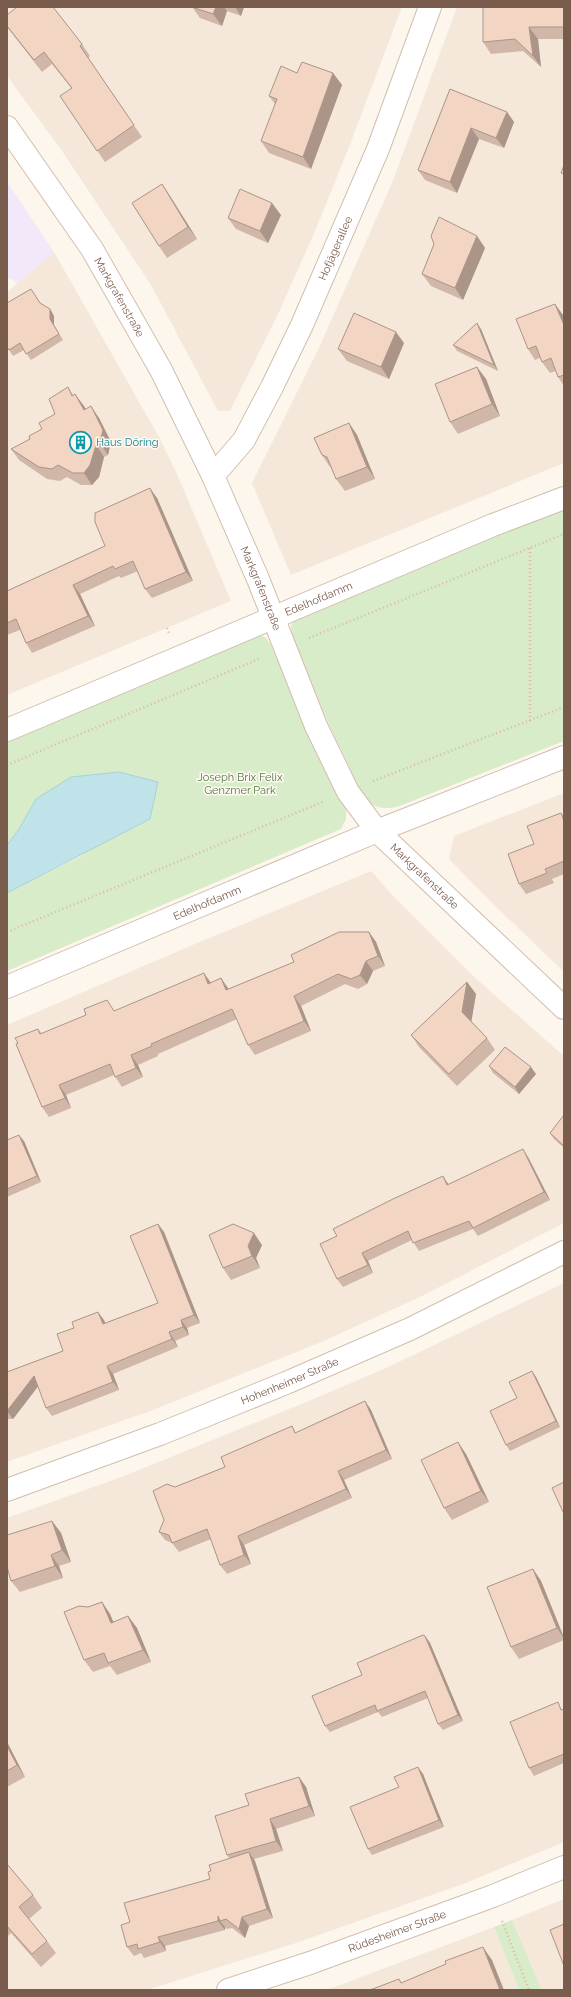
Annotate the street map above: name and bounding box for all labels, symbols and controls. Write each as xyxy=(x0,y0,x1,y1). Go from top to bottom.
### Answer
street label: Hofjägerallee xyxy=(316,214,355,282)
street label: Markgrafenstraße xyxy=(92,255,147,340)
building icon: Haus Döring xyxy=(67,429,93,455)
place label: Haus Döring xyxy=(96,436,159,449)
street label: Markgrafenstraße xyxy=(238,544,284,632)
street label: Edelhofdamm xyxy=(283,579,354,619)
park label: Joseph Brix Felix Genzmer Park xyxy=(198,771,283,797)
street label: Markgrafenstraße xyxy=(388,841,462,912)
street label: Edelhofdamm xyxy=(171,883,243,923)
street label: Hohenheimer Straße xyxy=(239,1354,341,1407)
street label: Rüdesheimer Straße xyxy=(346,1907,448,1955)

